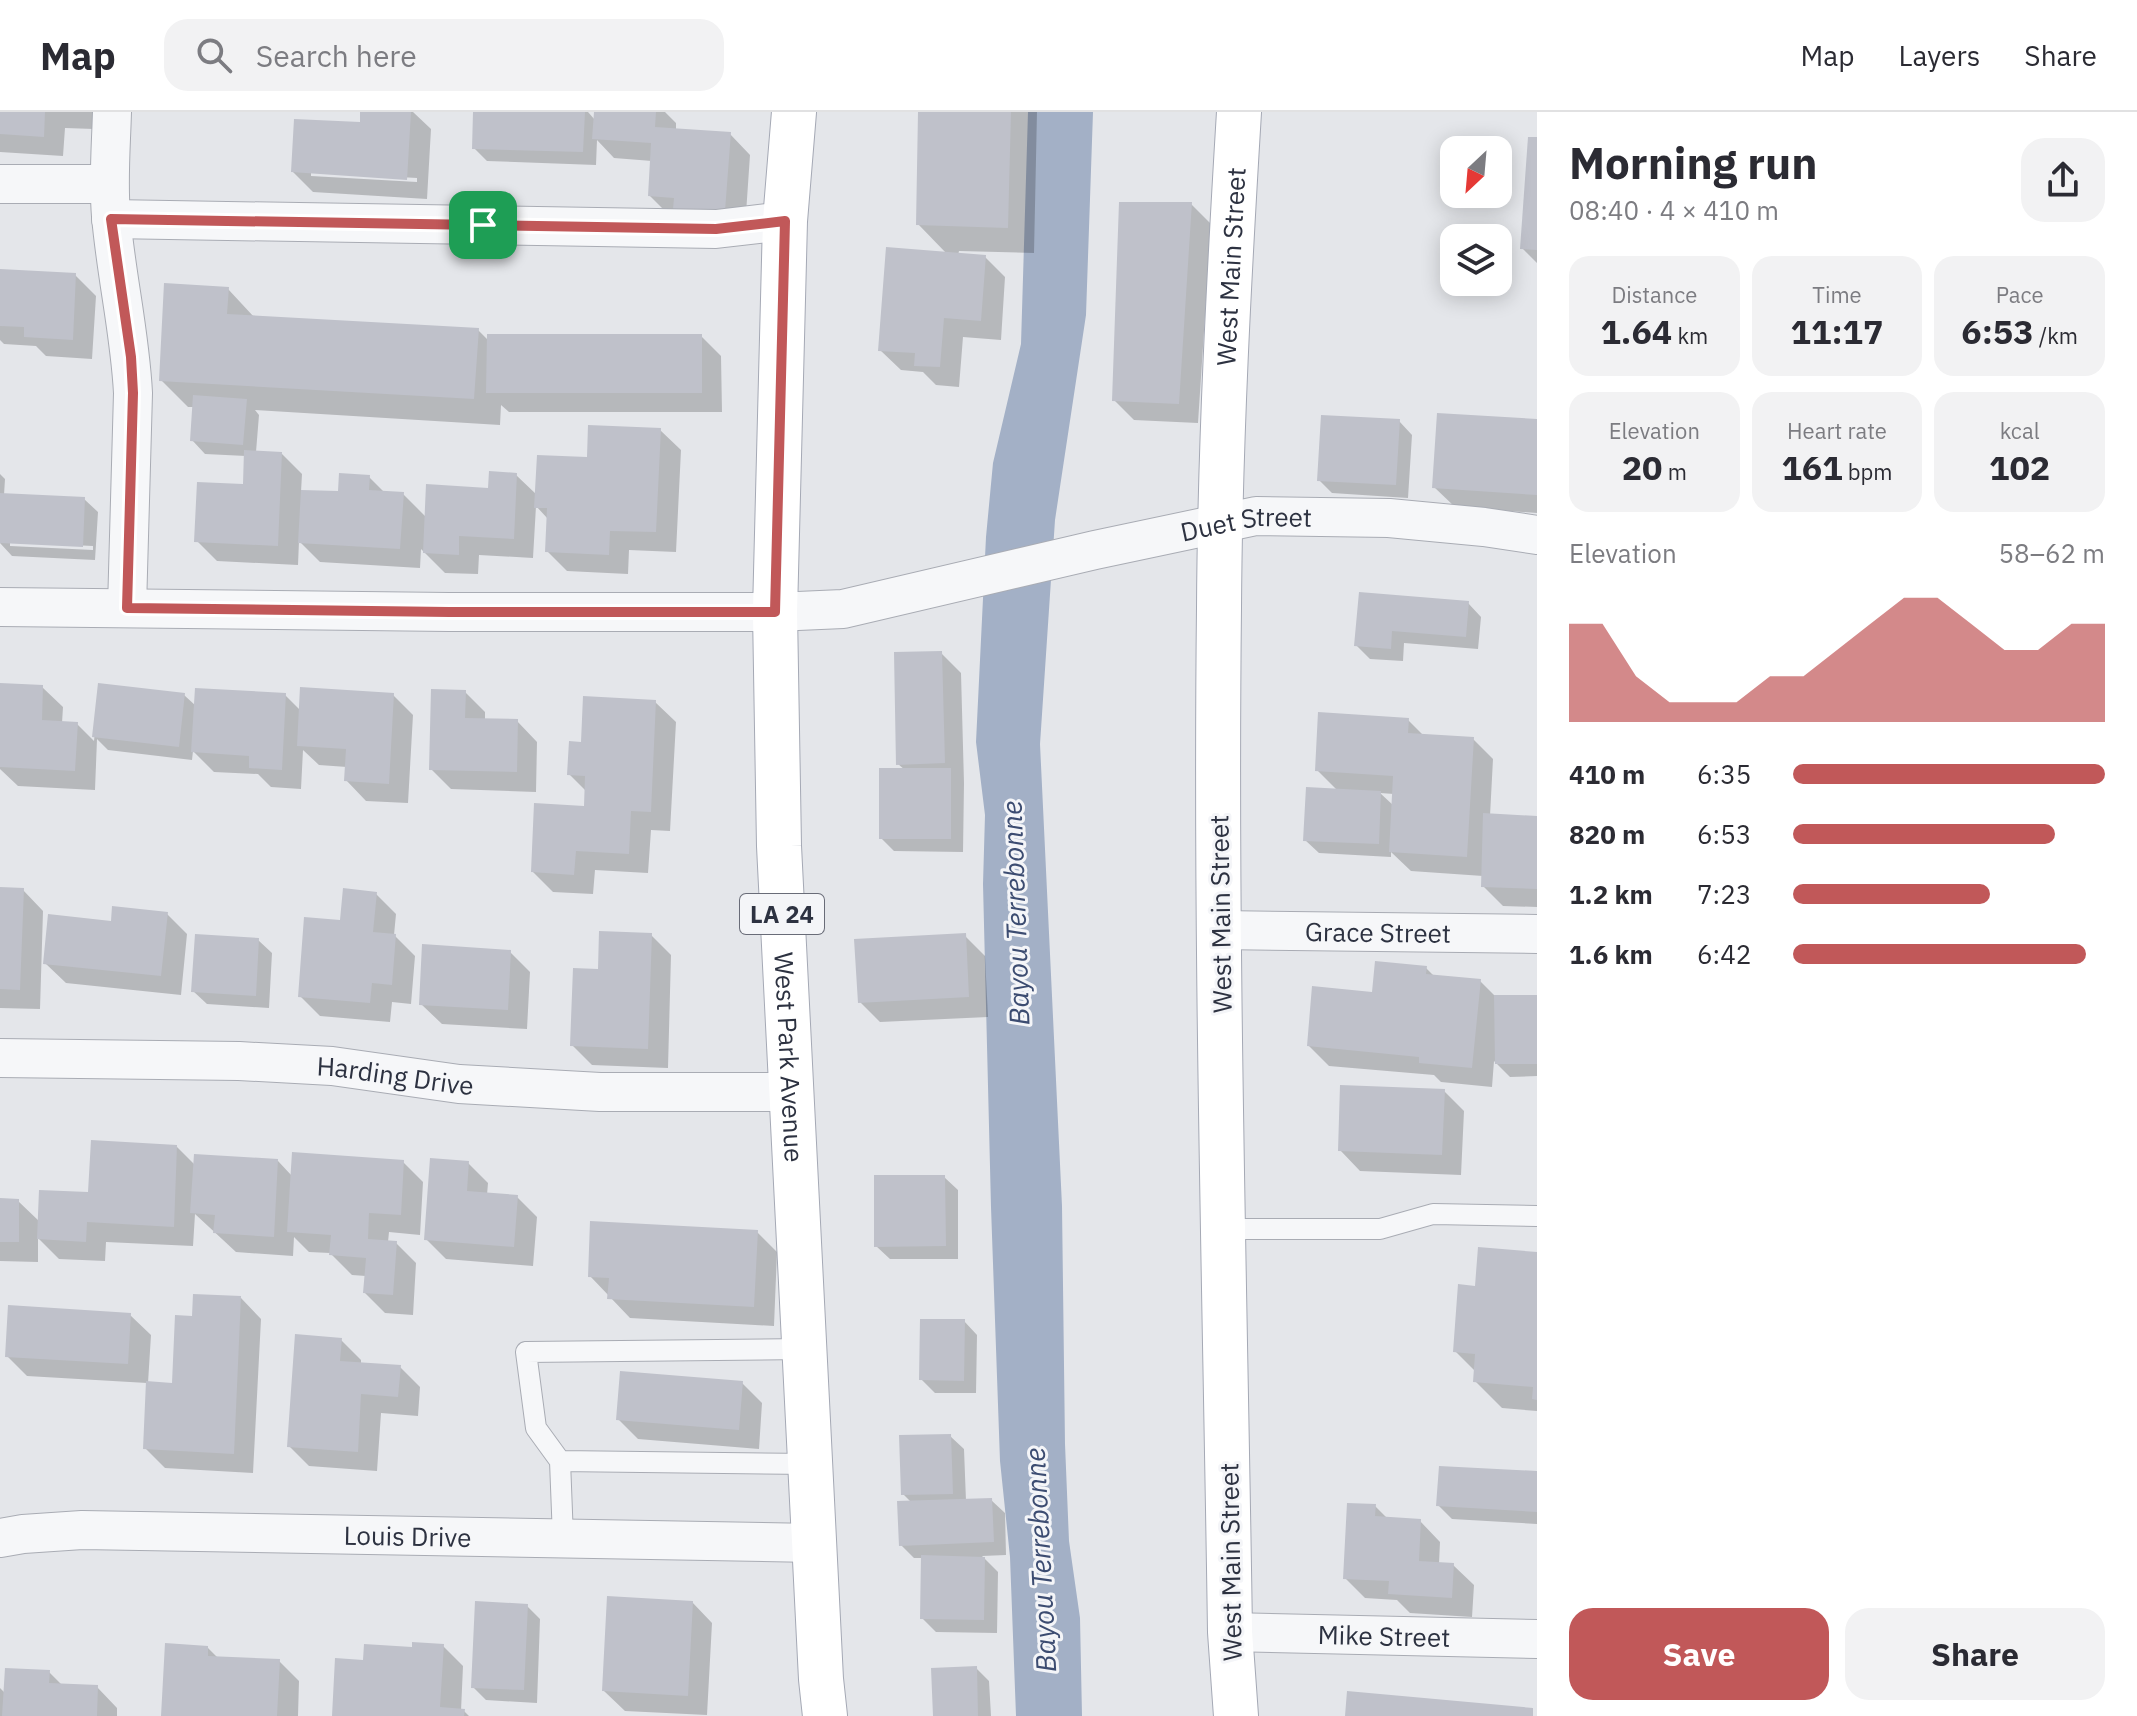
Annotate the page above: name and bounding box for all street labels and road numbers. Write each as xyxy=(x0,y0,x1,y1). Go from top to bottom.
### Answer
street label: West Main Street xyxy=(1208,166,1253,366)
street label: Duet Street xyxy=(1177,499,1312,549)
street label: West Main Street xyxy=(1201,814,1239,1014)
road number: LA 24 xyxy=(740,894,824,934)
street label: Grace Street xyxy=(1305,914,1451,950)
street label: West Park Avenue xyxy=(767,951,812,1163)
street label: Harding Drive xyxy=(316,1048,475,1102)
street label: West Main Street xyxy=(1211,1462,1249,1662)
street label: Louis Drive xyxy=(343,1518,472,1554)
street label: Mike Street xyxy=(1317,1617,1451,1654)

